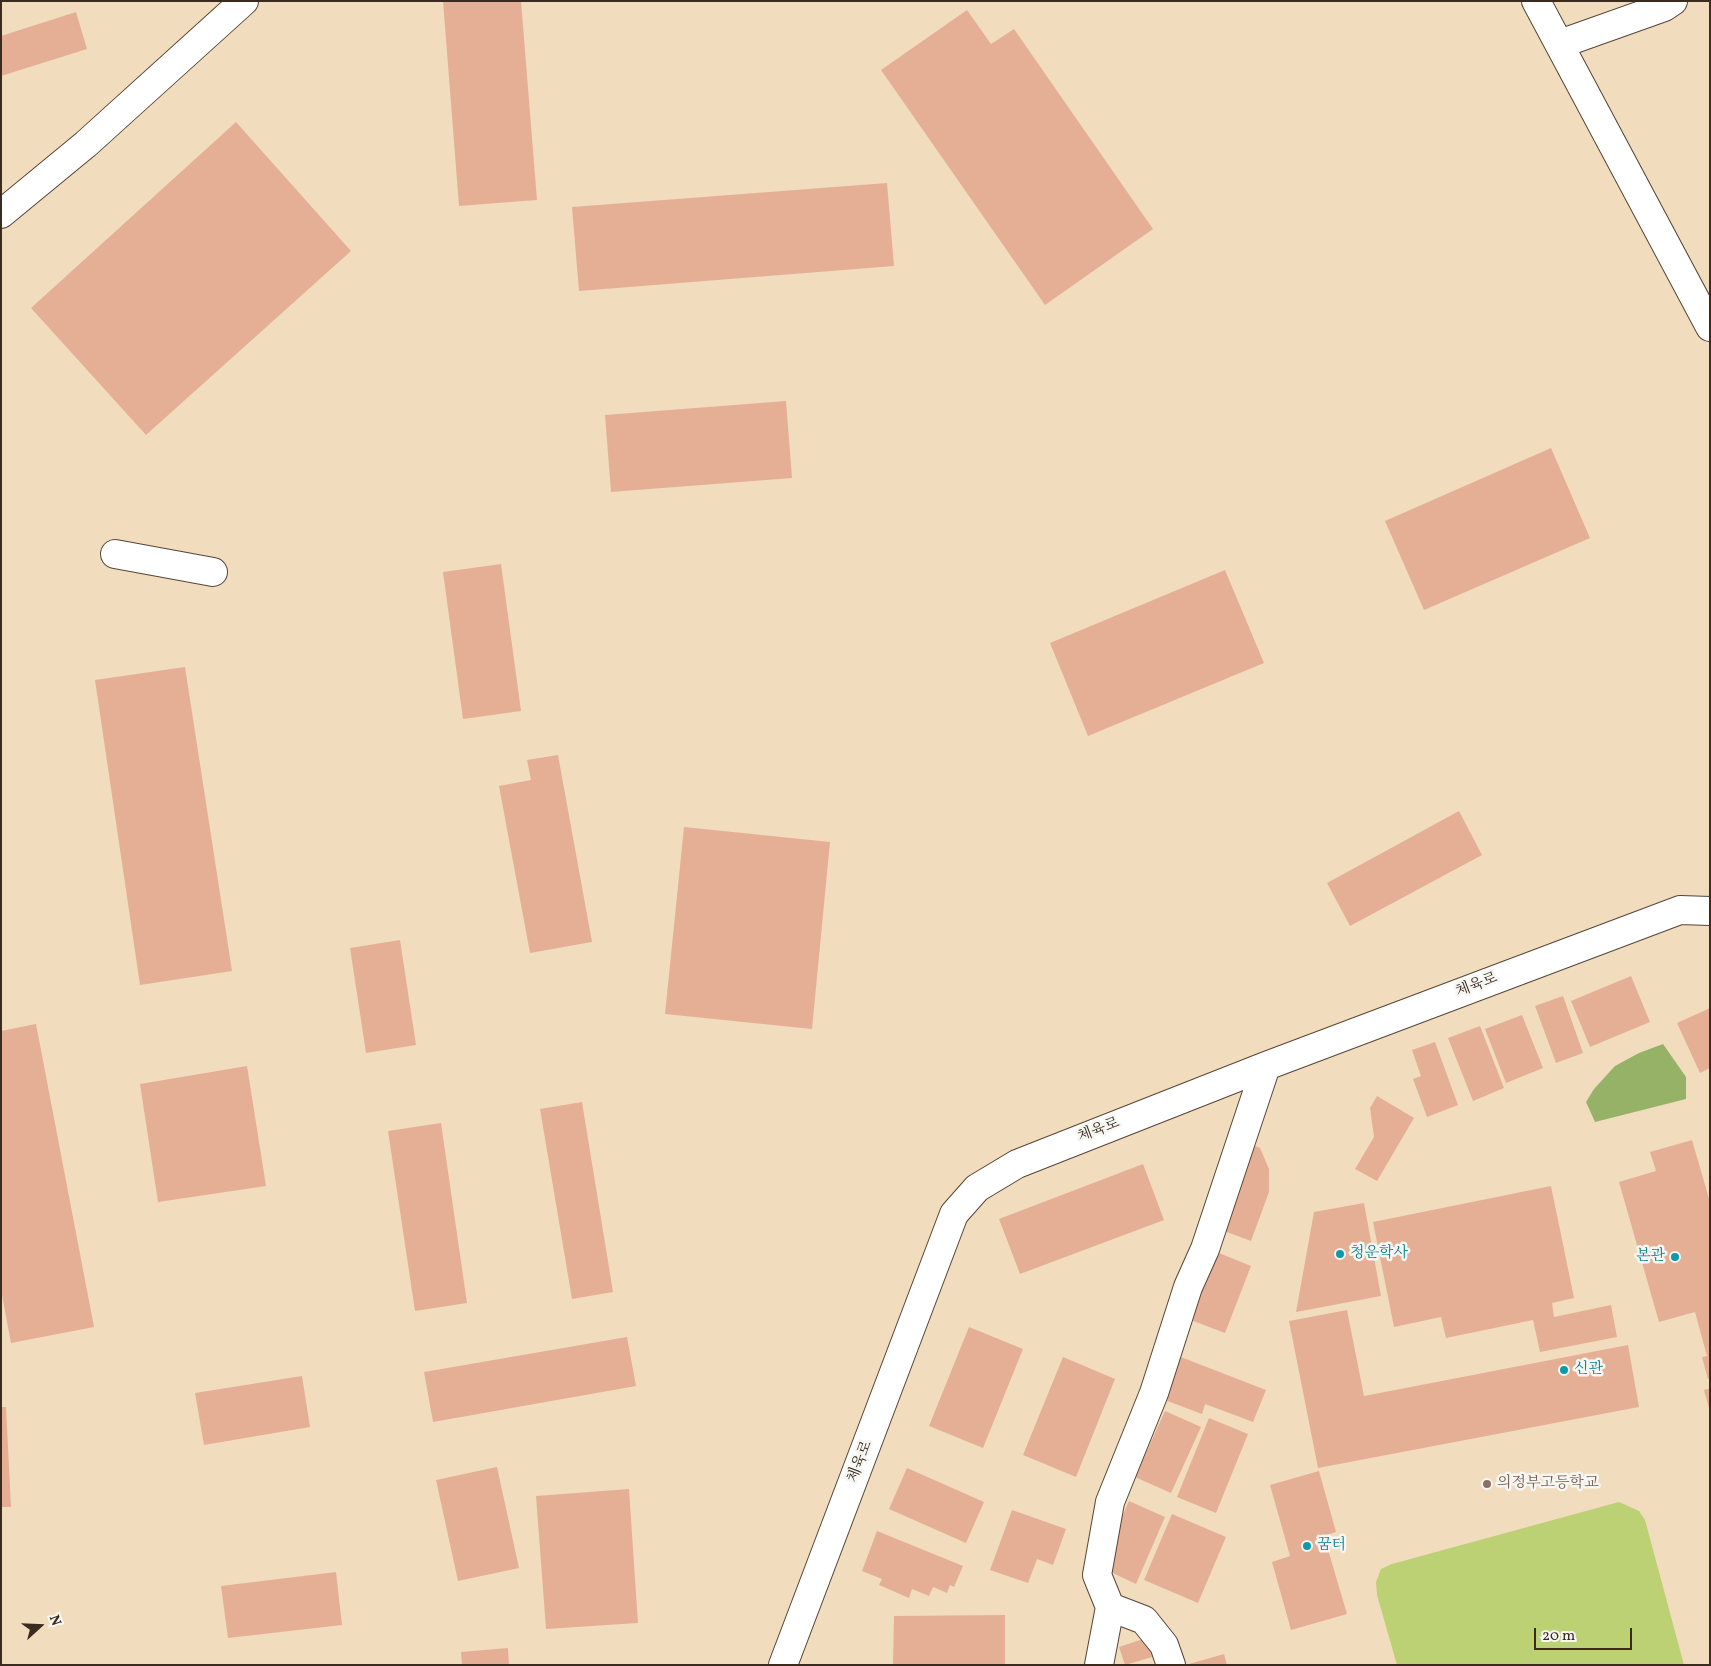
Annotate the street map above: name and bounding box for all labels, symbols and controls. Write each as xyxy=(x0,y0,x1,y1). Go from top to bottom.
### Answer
street label: 체육로 xyxy=(1453,970,1501,1002)
street label: 체육로 xyxy=(1075,1115,1123,1147)
place label: 청운학사 xyxy=(1350,1245,1408,1263)
marker: 청운학사 xyxy=(1334,1248,1346,1260)
place label: 본관 xyxy=(1636,1248,1665,1266)
marker: 본관 xyxy=(1669,1251,1681,1263)
place label: 신관 xyxy=(1574,1361,1603,1379)
marker: 신관 xyxy=(1558,1364,1570,1376)
street label: 체육로 xyxy=(845,1438,877,1486)
place label: 의정부고등학교 xyxy=(1497,1475,1598,1493)
marker: 의정부고등학교 xyxy=(1481,1478,1493,1490)
place label: 꿈터 xyxy=(1317,1537,1346,1555)
marker: 꿈터 xyxy=(1301,1540,1313,1552)
north arrow xyxy=(15,1601,65,1651)
text: N xyxy=(44,1613,65,1629)
scale bar xyxy=(1536,1618,1634,1650)
text: 20 m xyxy=(1542,1626,1575,1647)

